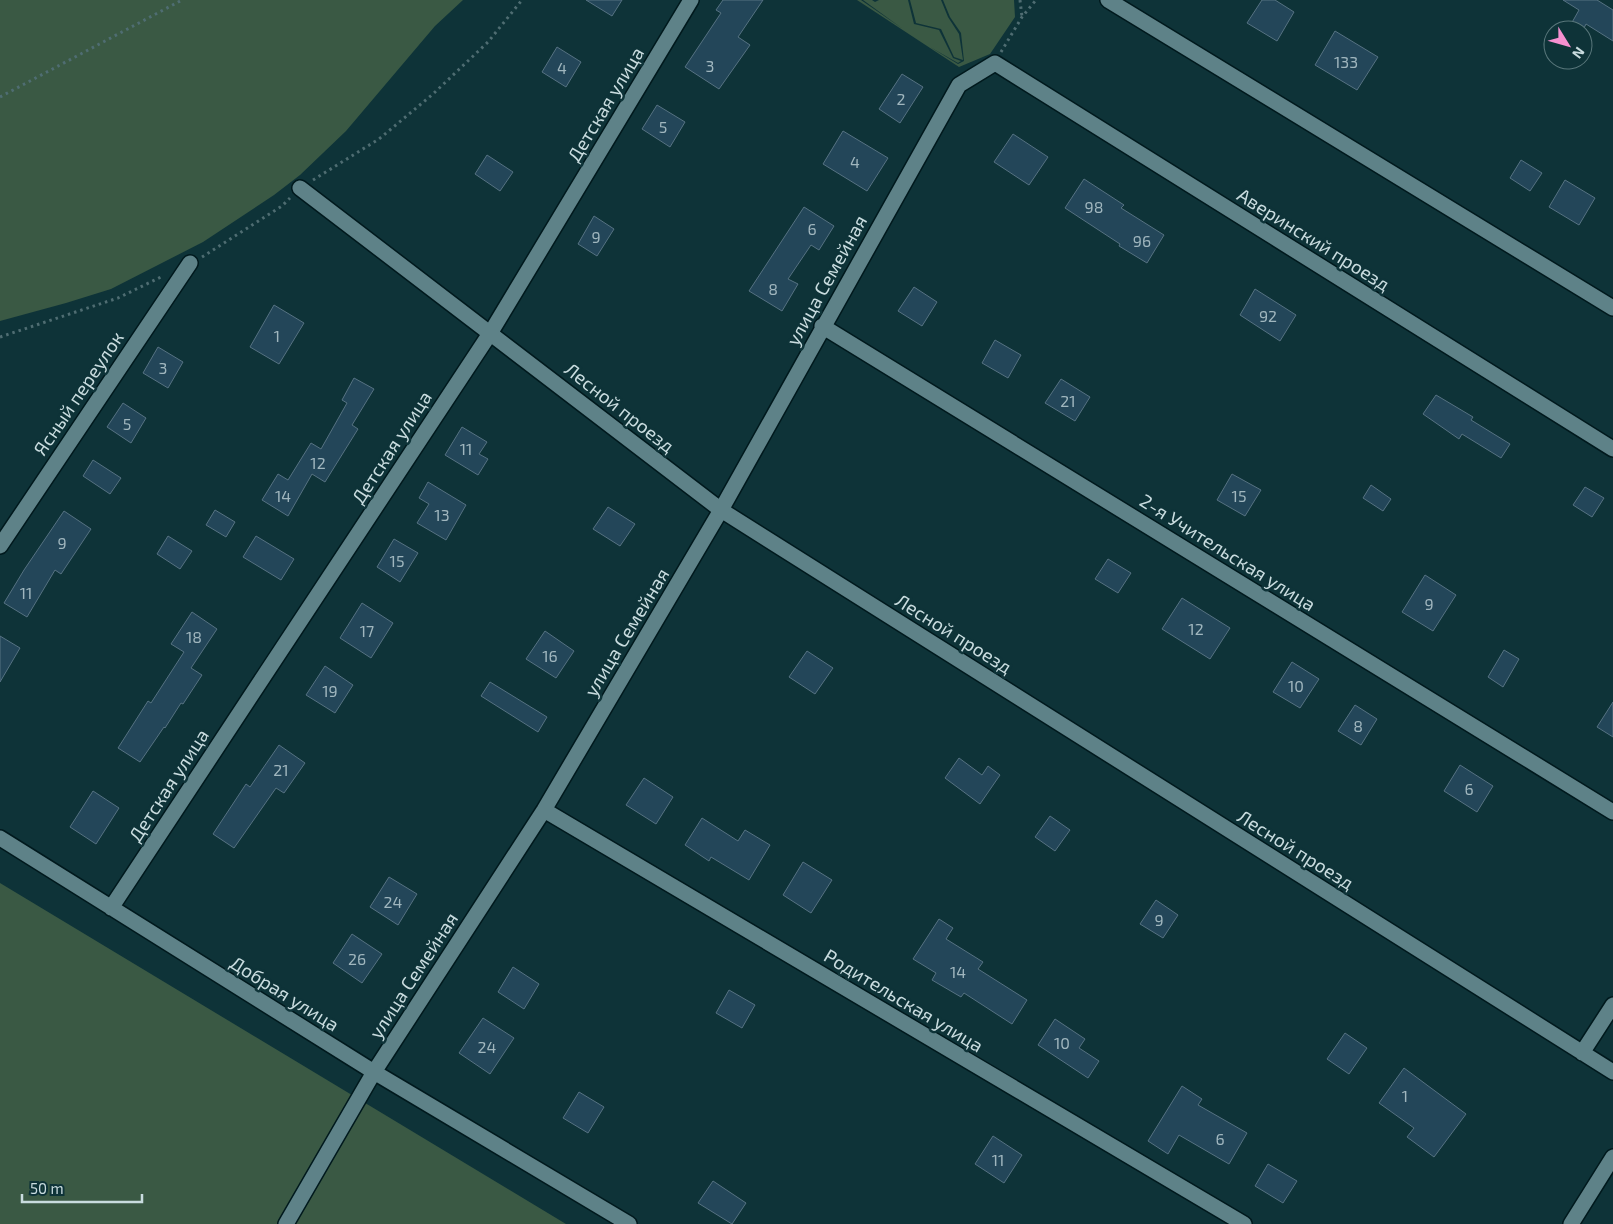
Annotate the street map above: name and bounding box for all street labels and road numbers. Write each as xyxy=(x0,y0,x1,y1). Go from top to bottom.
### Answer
street label: Детская улица xyxy=(562,42,649,166)
street label: Аверинский проезд xyxy=(1233,183,1395,295)
street label: улица Семейная xyxy=(781,211,872,350)
street label: Ясный переулок xyxy=(28,327,129,460)
street label: Лесной проезд xyxy=(561,357,679,457)
street label: Детская улица xyxy=(346,386,437,508)
street label: 2-я Учительская улица xyxy=(1135,488,1320,616)
street label: улица Семейная xyxy=(579,564,674,701)
street label: Лесной проезд xyxy=(892,588,1016,678)
street label: Детская улица xyxy=(123,724,214,846)
street label: Лесной проезд xyxy=(1234,804,1358,894)
street label: улица Семейная xyxy=(364,908,463,1043)
street label: Родительская улица xyxy=(820,943,988,1057)
street label: Добрая улица xyxy=(226,950,344,1036)

